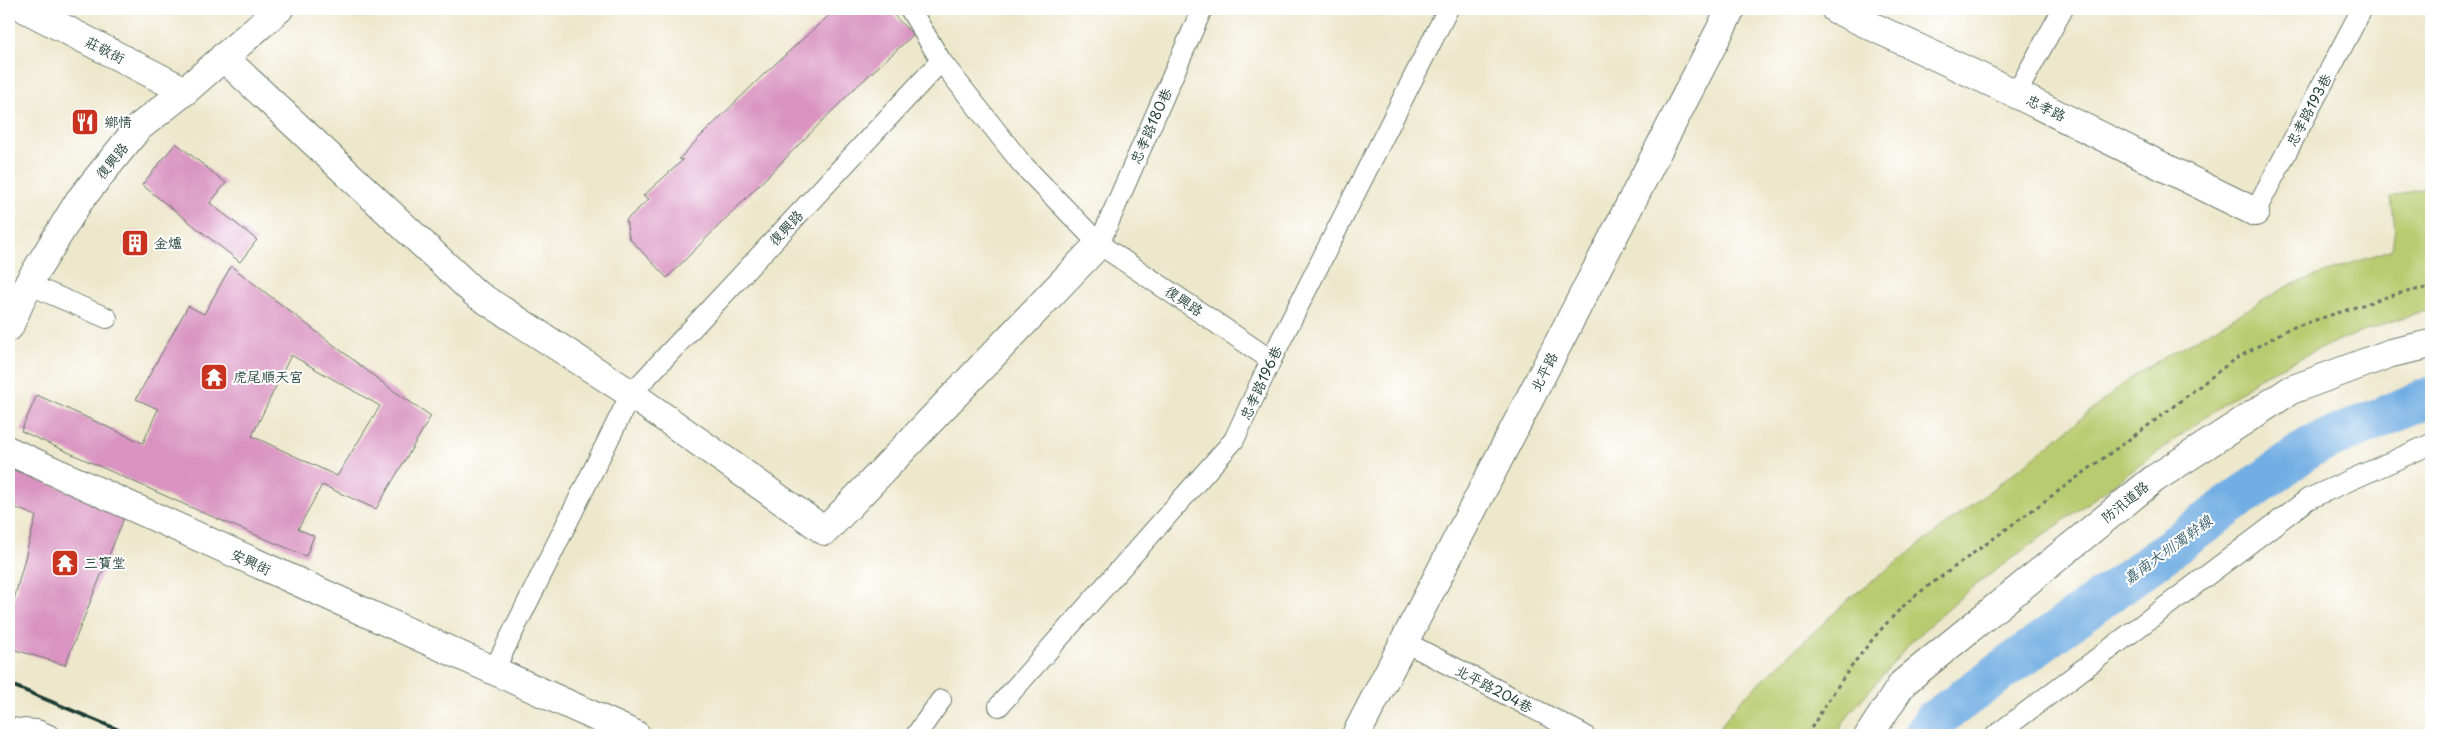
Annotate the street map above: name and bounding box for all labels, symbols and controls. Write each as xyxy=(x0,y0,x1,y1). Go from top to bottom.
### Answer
street label: 莊敬街 xyxy=(82,31,129,68)
street label: 忠孝路193巷 xyxy=(2281,69,2337,150)
street label: 忠孝路180巷 xyxy=(1124,83,1177,167)
street label: 忠孝路 xyxy=(2023,89,2070,126)
restaurant icon: 鄉情 xyxy=(70,107,100,137)
place label: 鄉情 xyxy=(104,111,132,132)
street label: 復興路 xyxy=(90,138,133,184)
street label: 復興路 xyxy=(764,205,808,250)
building icon: 金爐 xyxy=(120,228,150,258)
place label: 金爐 xyxy=(154,232,182,253)
street label: 復興路 xyxy=(1161,280,1208,321)
street label: 忠孝路196巷 xyxy=(1234,341,1287,423)
street label: 北平路 xyxy=(1525,348,1562,395)
temple icon: 虎尾順天宮 xyxy=(199,362,229,392)
place label: 虎尾順天宮 xyxy=(233,366,303,387)
street label: 防汛道路 xyxy=(2096,476,2153,527)
water label: 嘉南大圳濁幹線 xyxy=(2118,508,2217,589)
street label: 安興街 xyxy=(228,543,275,580)
temple icon: 三寶堂 xyxy=(50,548,80,578)
place label: 三寶堂 xyxy=(84,552,126,573)
street label: 北平路204巷 xyxy=(1452,659,1538,718)

